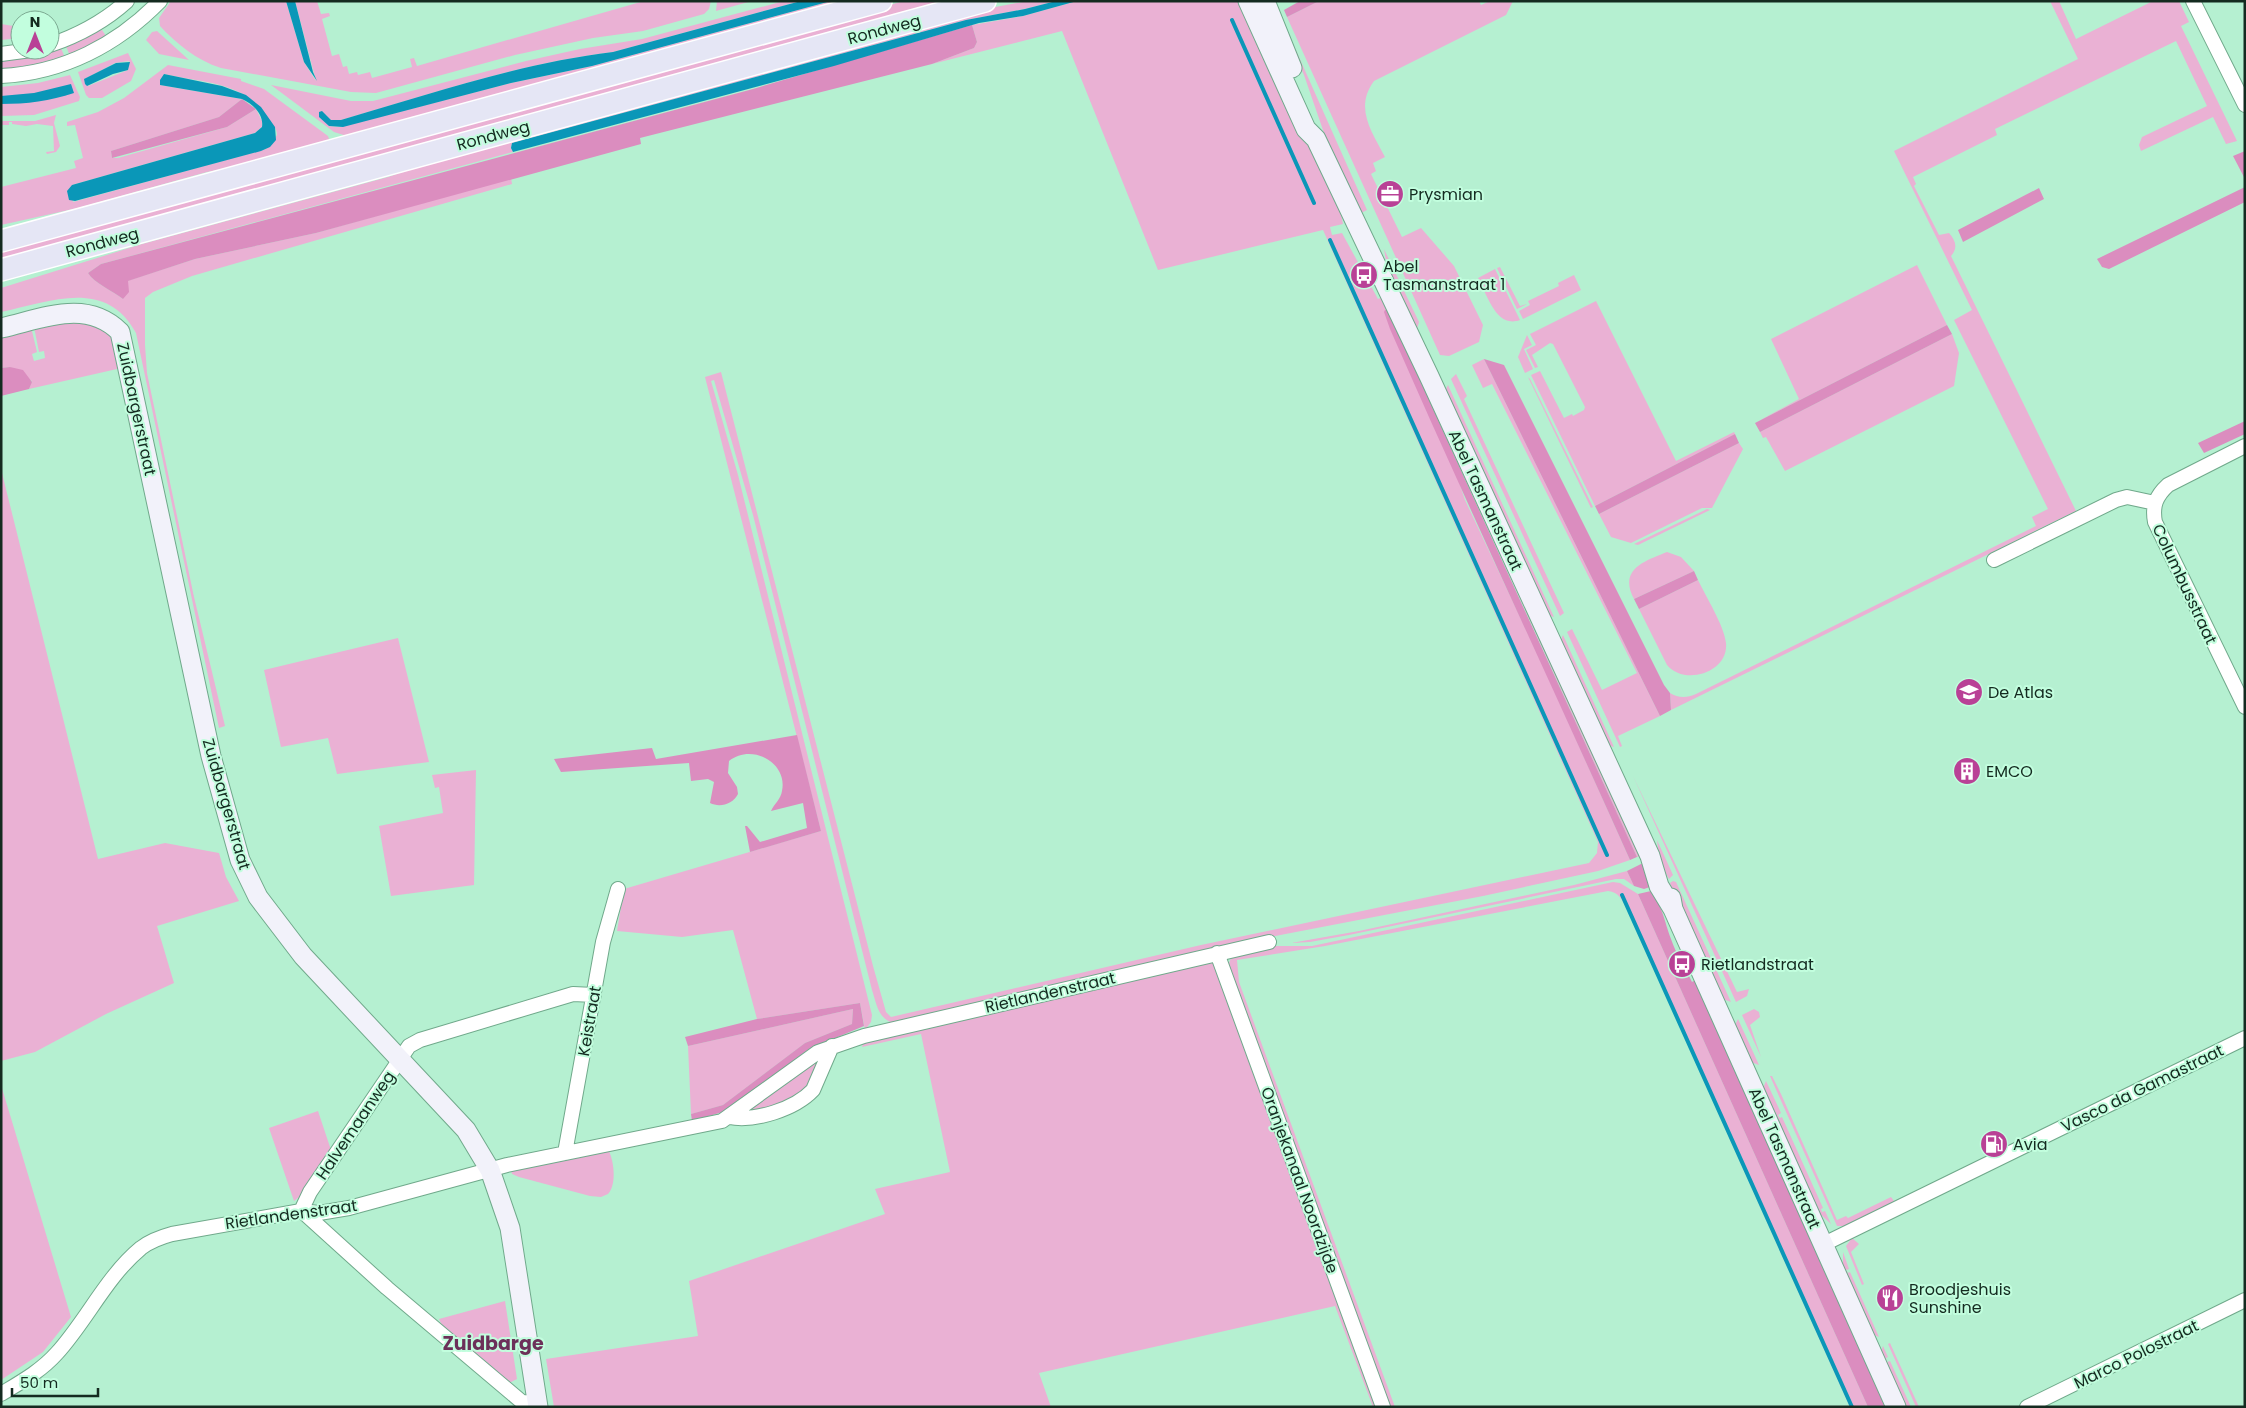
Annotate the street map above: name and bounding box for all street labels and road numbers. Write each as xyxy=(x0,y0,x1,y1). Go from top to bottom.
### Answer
street label: Rondweg xyxy=(845,9,923,50)
street label: Rondweg xyxy=(454,115,532,156)
street label: Rondweg xyxy=(63,222,141,263)
street label: Zuidbargerstraat xyxy=(111,340,162,478)
street label: Abel Tasmanstraat xyxy=(1443,426,1528,574)
street label: Columbusstraat xyxy=(2147,520,2223,648)
street label: Zuidbargerstraat xyxy=(197,736,256,873)
street label: Rietlandenstraat xyxy=(983,966,1118,1019)
street label: Keistraat xyxy=(572,984,607,1058)
street label: Vasco da Gamastraat xyxy=(2057,1039,2228,1138)
street label: Halvemaanweg xyxy=(310,1066,400,1184)
street label: Oranjekanaal Noordzijde xyxy=(1255,1084,1344,1277)
street label: Abel Tasmanstraat xyxy=(1743,1084,1826,1233)
street label: Rietlandenstraat xyxy=(224,1194,359,1235)
street label: Marco Polostraat xyxy=(2070,1314,2203,1395)

